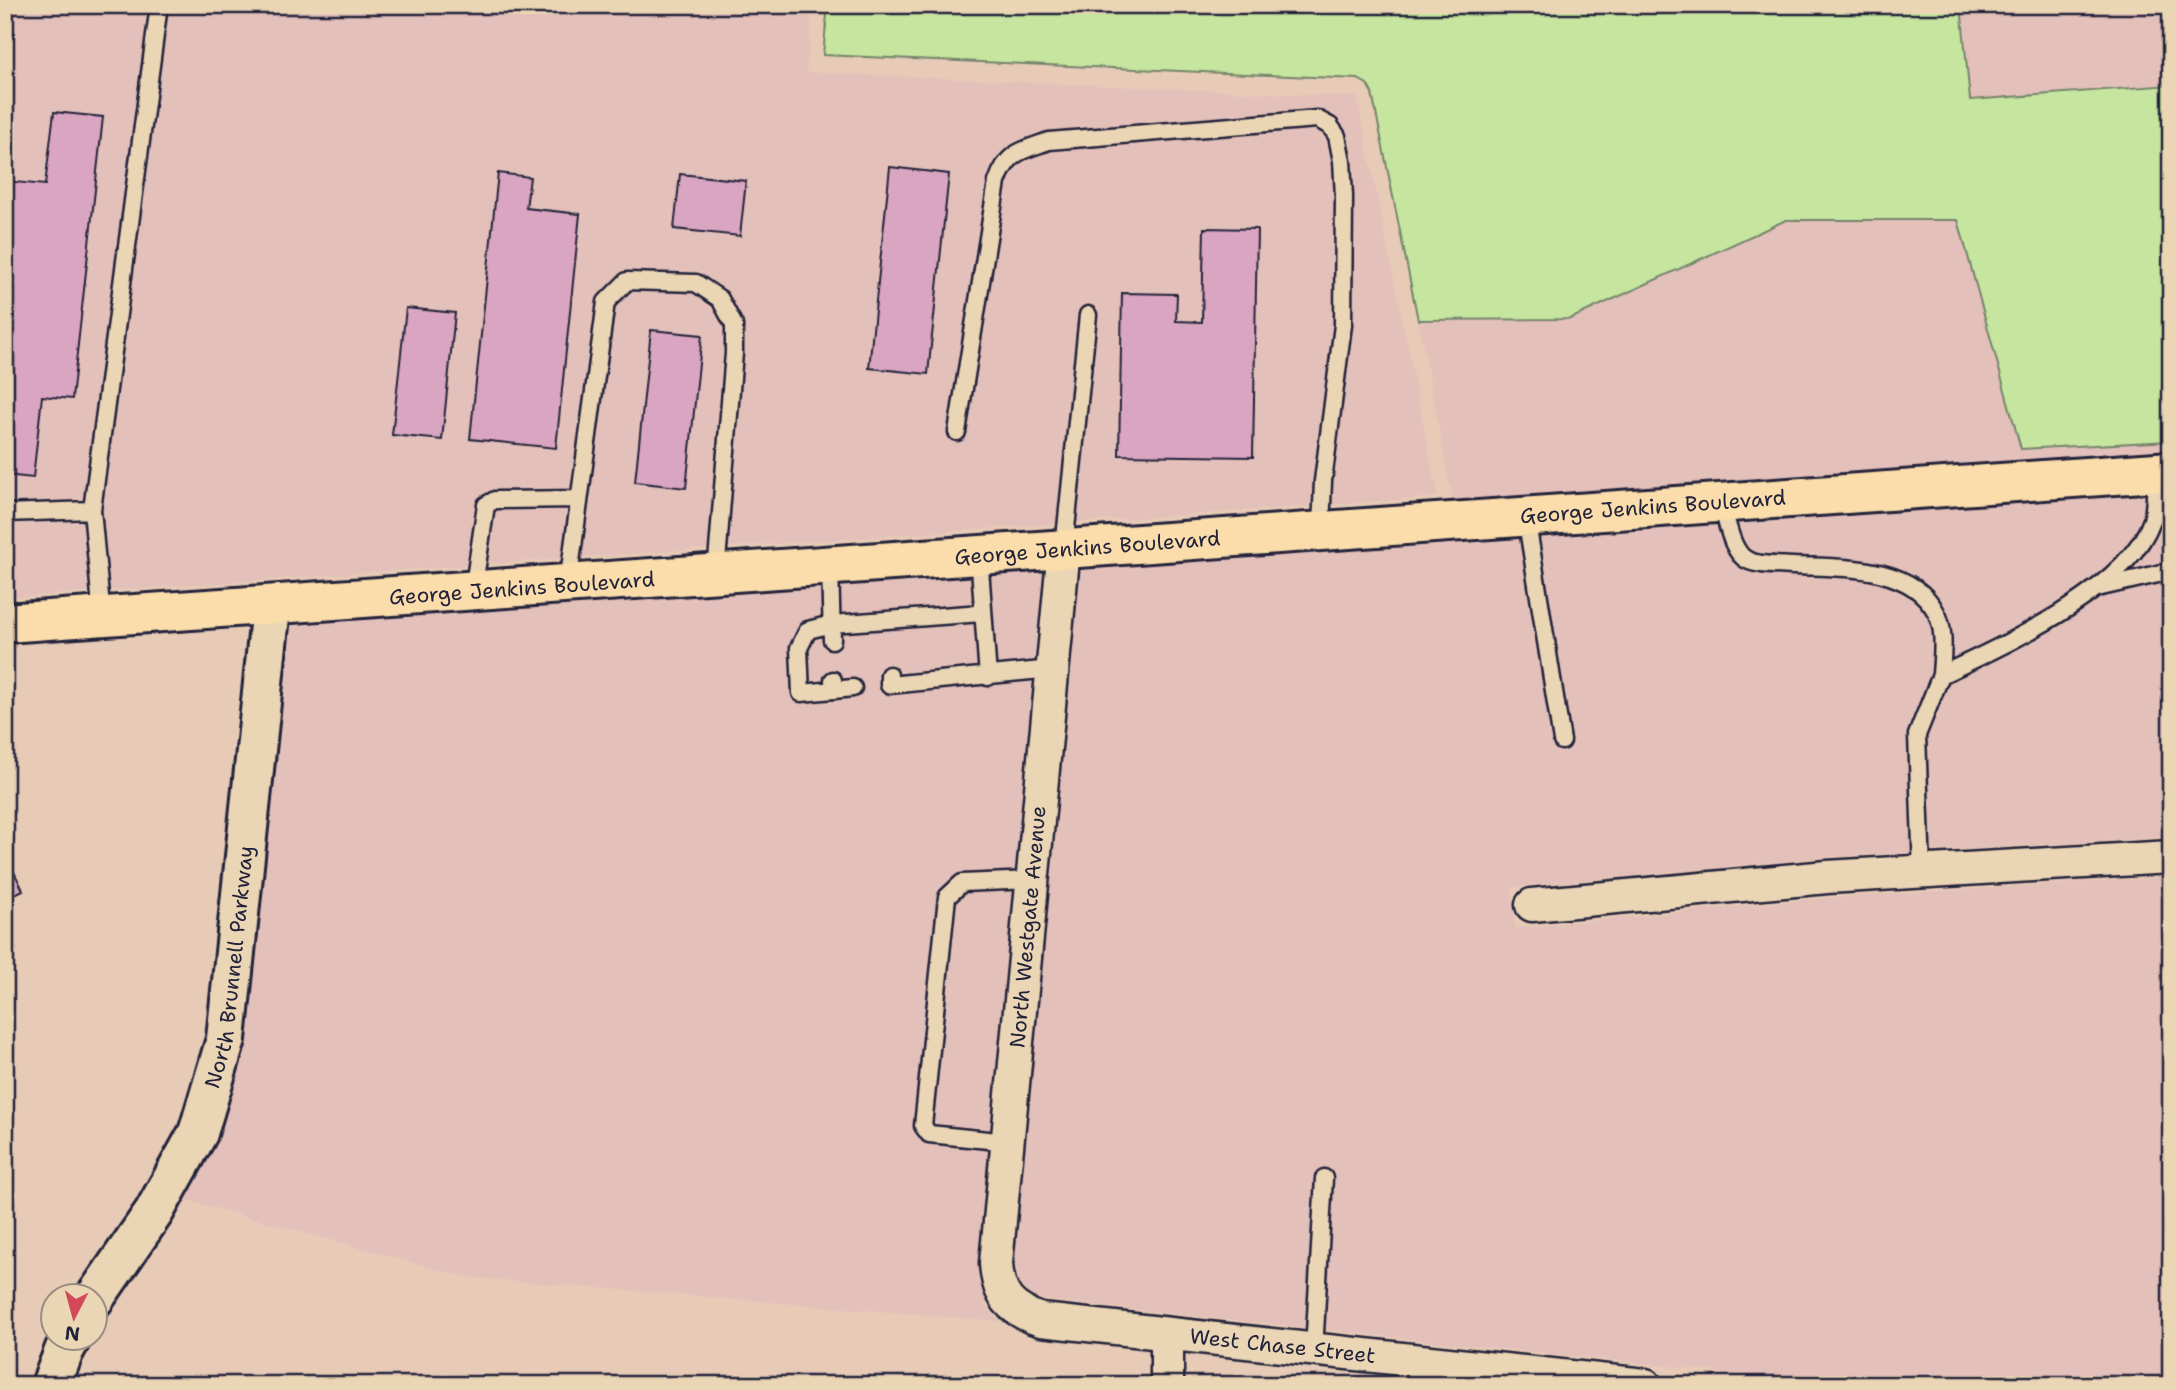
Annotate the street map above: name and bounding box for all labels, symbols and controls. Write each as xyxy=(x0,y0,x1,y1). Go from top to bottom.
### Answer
street label: George Jenkins Boulevard xyxy=(1519,483,1787,530)
street label: George Jenkins Boulevard xyxy=(954,524,1221,571)
street label: George Jenkins Boulevard xyxy=(388,565,656,611)
street label: North Westgate Avenue xyxy=(1003,805,1053,1049)
street label: North Brunnell Parkway xyxy=(198,844,260,1092)
north arrow xyxy=(38,1282,108,1352)
text: N xyxy=(63,1320,81,1347)
street label: West Chase Street xyxy=(1188,1322,1377,1370)

